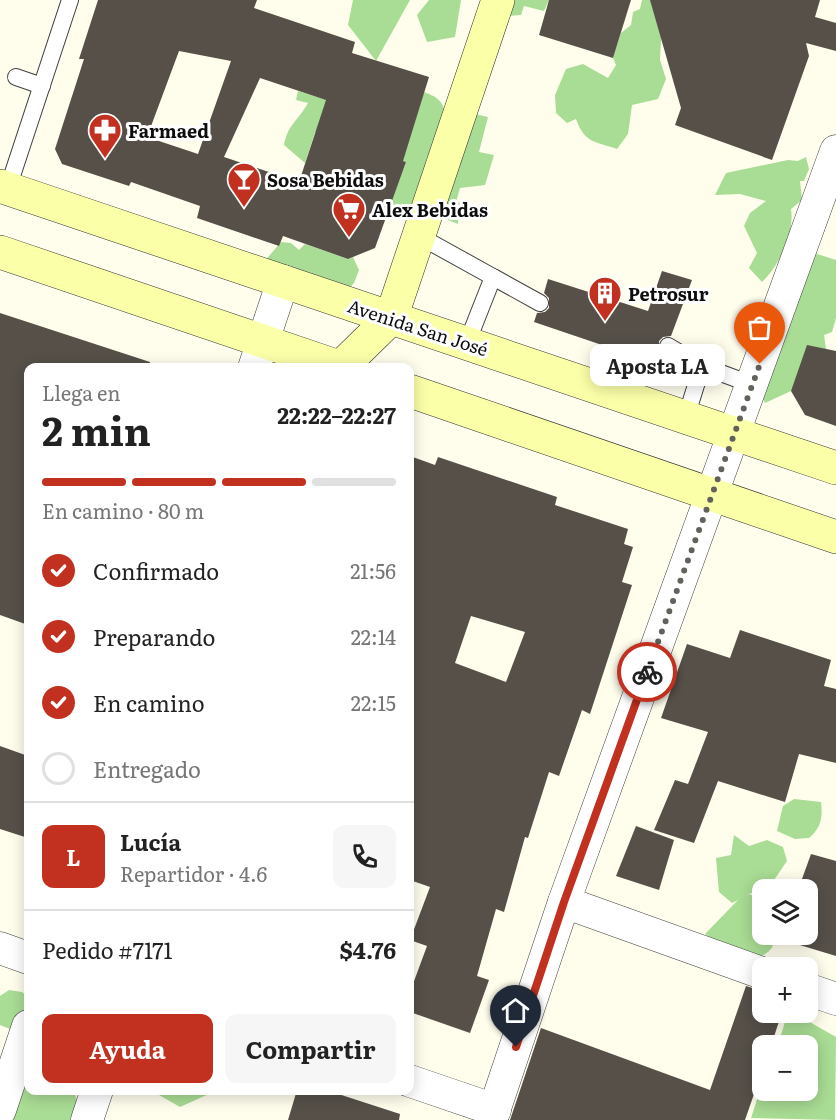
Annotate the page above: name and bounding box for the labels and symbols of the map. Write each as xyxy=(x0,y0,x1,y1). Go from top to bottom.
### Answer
pharmacy icon: Farmaed xyxy=(87,112,123,159)
place label: Farmaed xyxy=(128,117,209,144)
bar icon: Sosa Bebidas xyxy=(226,161,262,208)
place label: Sosa Bebidas xyxy=(267,166,384,193)
supermarket icon: Alex Bebidas xyxy=(331,191,367,238)
place label: Alex Bebidas xyxy=(372,196,488,223)
building icon: Petrosur xyxy=(587,275,623,322)
place label: Petrosur xyxy=(628,280,709,307)
street label: Avenida San José xyxy=(344,292,492,362)
pin xyxy=(734,302,785,364)
callout: Aposta LA xyxy=(589,343,724,385)
courier xyxy=(617,642,677,702)
pin xyxy=(490,985,541,1047)

